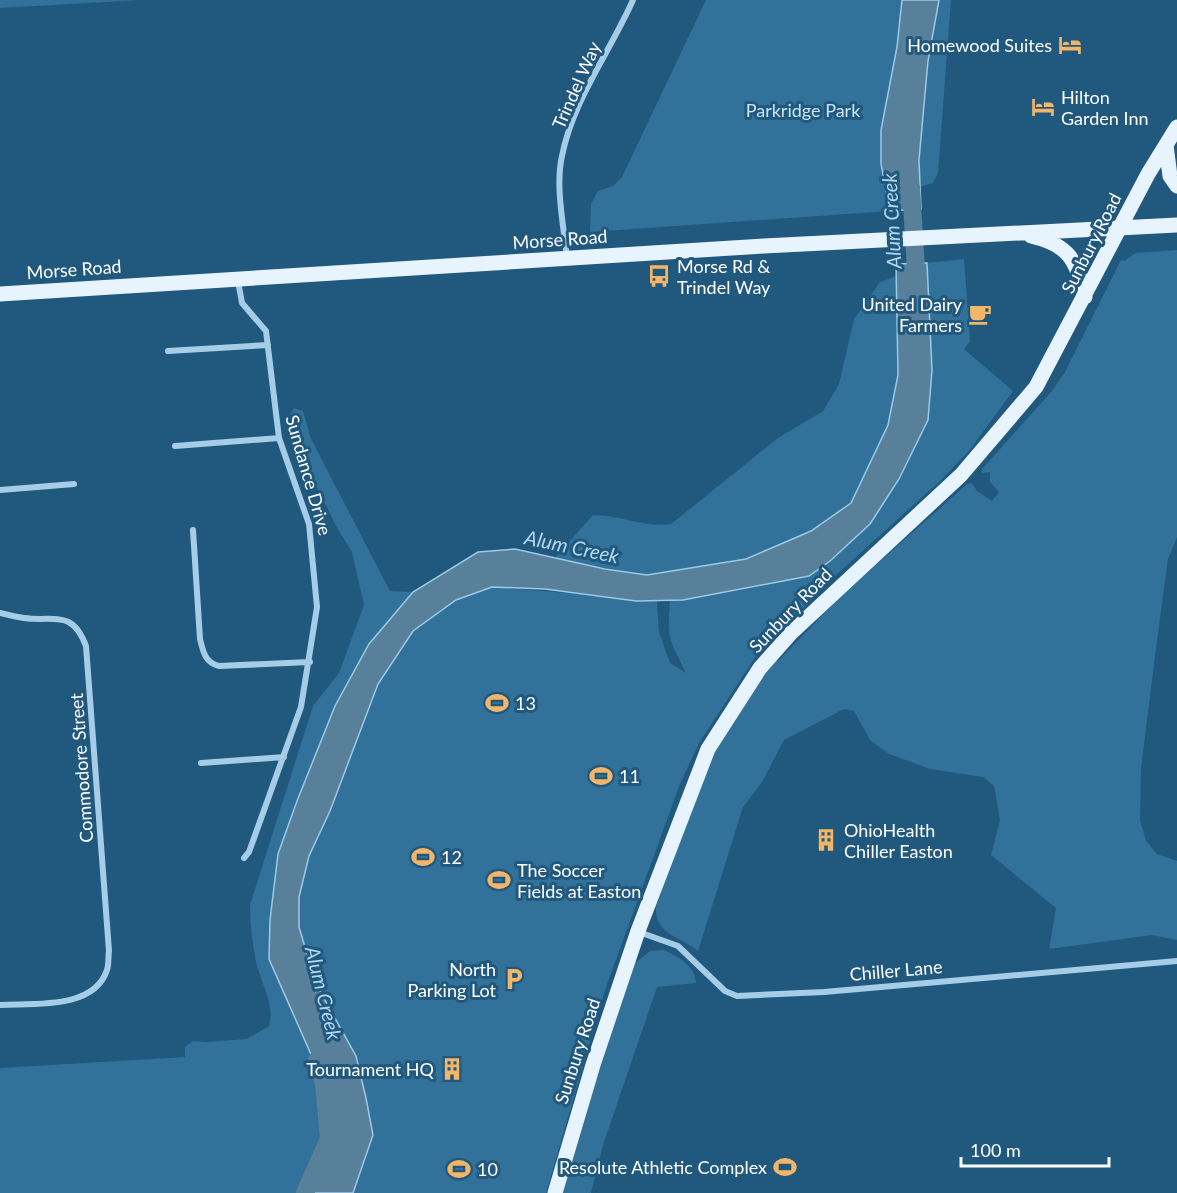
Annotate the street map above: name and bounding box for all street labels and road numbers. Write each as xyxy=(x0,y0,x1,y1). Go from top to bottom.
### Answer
street label: Trindel Way xyxy=(547,37,605,132)
street label: Sunbury Road xyxy=(1056,189,1126,297)
street label: Morse Road xyxy=(512,225,608,253)
street label: Morse Road xyxy=(26,255,122,283)
street label: Sundance Drive xyxy=(281,412,337,538)
street label: Sunbury Road xyxy=(744,563,836,657)
street label: Commodore Street xyxy=(65,692,97,844)
street label: Chiller Lane xyxy=(849,955,943,985)
street label: Sunbury Road xyxy=(550,995,604,1107)

